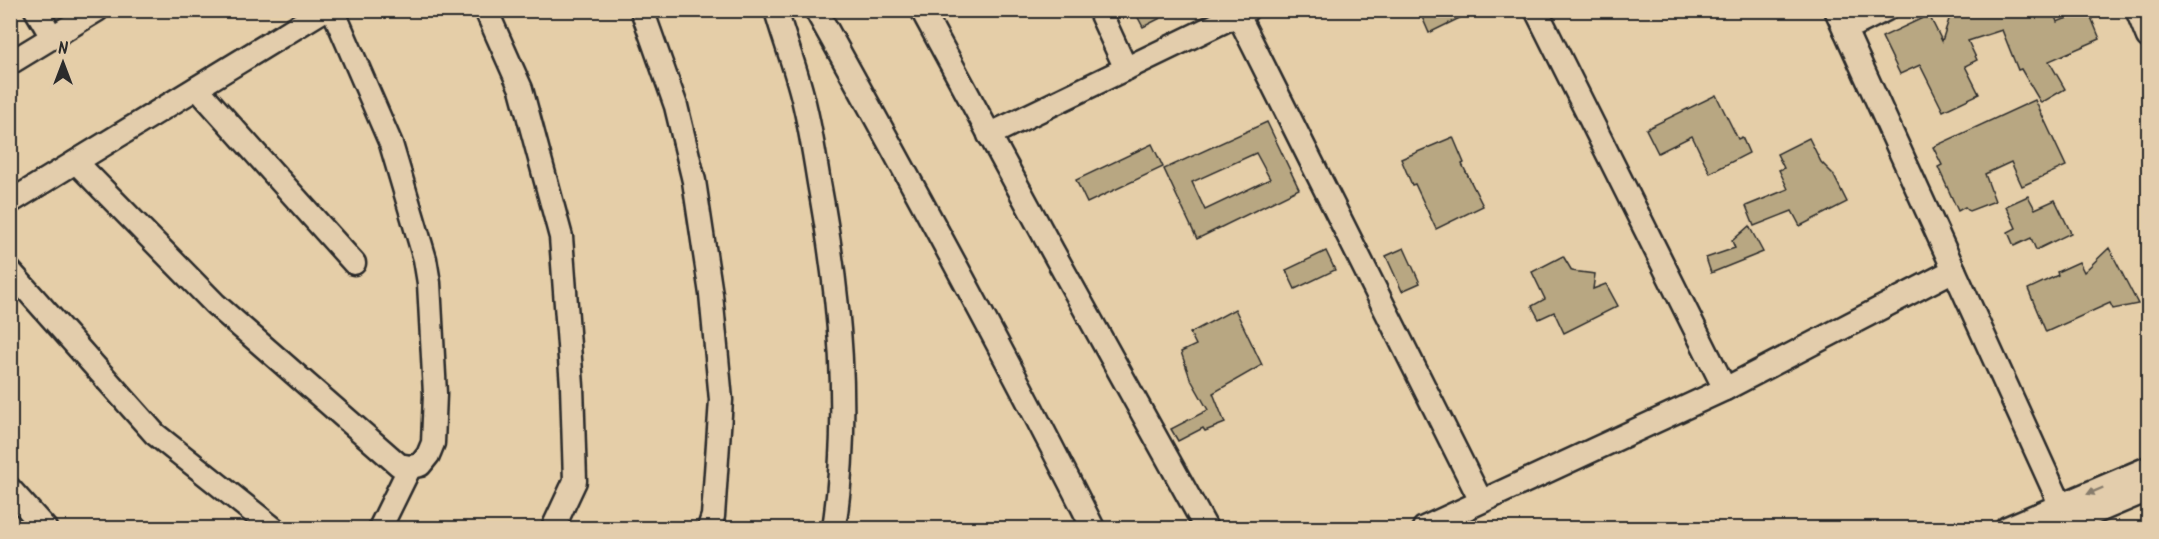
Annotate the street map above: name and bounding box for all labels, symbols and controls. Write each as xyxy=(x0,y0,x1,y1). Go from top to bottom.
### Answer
north arrow xyxy=(33,33,93,93)
text: N xyxy=(58,37,68,62)
one-way arrow xyxy=(2085,486,2103,496)

